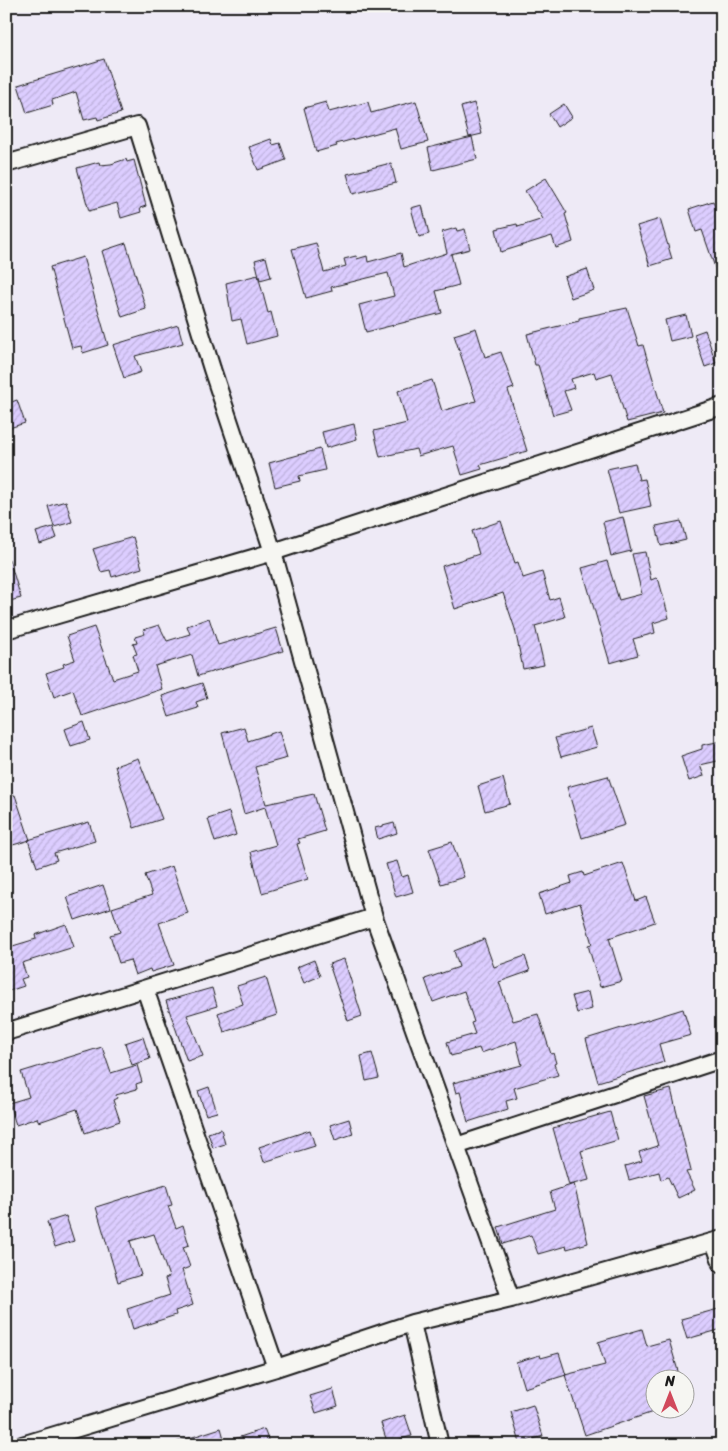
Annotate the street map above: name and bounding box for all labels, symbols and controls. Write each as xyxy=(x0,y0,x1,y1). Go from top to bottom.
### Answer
north arrow xyxy=(646,1368,696,1418)
text: N xyxy=(664,1369,675,1394)

